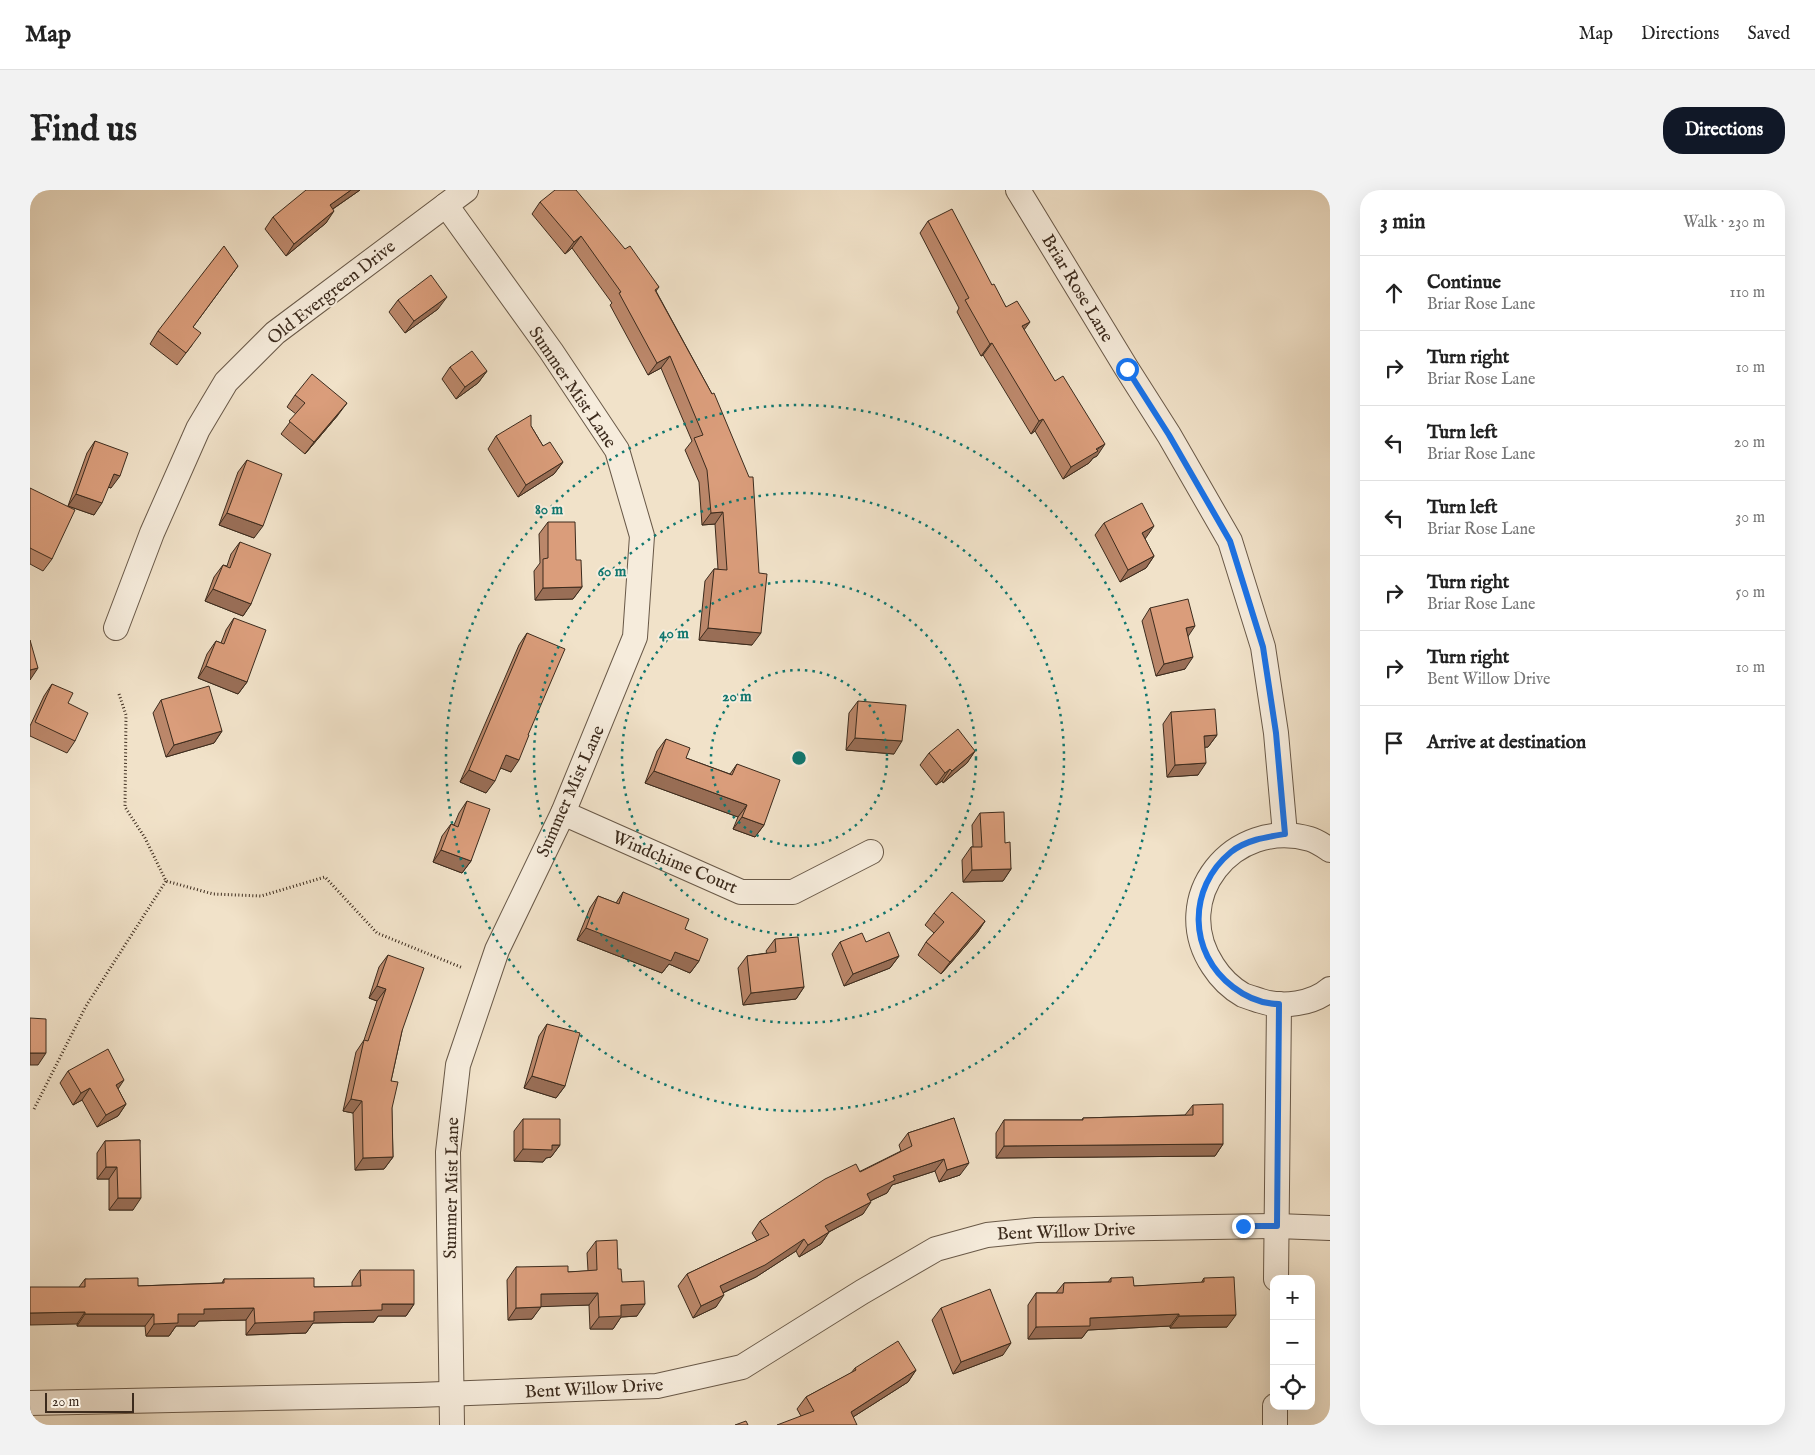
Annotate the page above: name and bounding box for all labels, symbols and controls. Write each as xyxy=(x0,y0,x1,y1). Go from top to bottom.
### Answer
text: Map xyxy=(25,19,71,50)
text: Map xyxy=(1579,23,1613,46)
text: Directions xyxy=(1641,23,1719,46)
text: Saved xyxy=(1747,23,1790,46)
button: Directions xyxy=(1663,107,1785,154)
text: Find us xyxy=(30,108,137,153)
text: 3 min xyxy=(1380,209,1425,236)
text: Walk · 230 m xyxy=(1683,213,1765,233)
street label: Briar Rose Lane xyxy=(1035,231,1118,347)
street label: Old Evergreen Drive xyxy=(263,236,401,350)
text: Continue xyxy=(1427,271,1501,295)
icon: ahead xyxy=(1380,279,1408,307)
text: 110 m xyxy=(1729,283,1765,303)
text: Briar Rose Lane xyxy=(1427,295,1535,315)
street label: Summer Mist Lane xyxy=(523,323,621,453)
text: Turn right xyxy=(1427,346,1509,370)
icon: right xyxy=(1380,354,1408,382)
route start xyxy=(1116,358,1139,381)
text: 10 m xyxy=(1735,358,1765,378)
text: Briar Rose Lane xyxy=(1427,370,1535,390)
text: Turn left xyxy=(1427,421,1498,445)
icon: left xyxy=(1380,429,1408,457)
text: 20 m xyxy=(1734,433,1765,453)
text: Briar Rose Lane xyxy=(1427,445,1535,465)
text: Turn left xyxy=(1427,496,1498,520)
text: 80 m xyxy=(535,500,563,519)
icon: left xyxy=(1380,504,1408,532)
text: 30 m xyxy=(1735,508,1765,528)
text: Briar Rose Lane xyxy=(1427,520,1535,540)
text: 60 m xyxy=(598,562,627,581)
text: Turn right xyxy=(1427,571,1509,595)
icon: right xyxy=(1380,579,1408,607)
text: 50 m xyxy=(1736,583,1765,603)
text: Briar Rose Lane xyxy=(1427,595,1535,615)
text: 40 m xyxy=(659,624,689,643)
text: Turn right xyxy=(1427,646,1509,670)
icon: right xyxy=(1380,654,1408,682)
text: 10 m xyxy=(1735,658,1765,678)
text: Bent Willow Drive xyxy=(1427,670,1550,690)
text: 20 m xyxy=(722,687,752,706)
street label: Summer Mist Lane xyxy=(532,722,611,861)
icon: arrive xyxy=(1380,729,1408,757)
text: Arrive at destination xyxy=(1427,731,1586,755)
centre of rings xyxy=(790,749,808,767)
street label: Windchime Court xyxy=(608,827,741,900)
street label: Summer Mist Lane xyxy=(440,1117,465,1259)
route end xyxy=(1232,1215,1255,1238)
street label: Bent Willow Drive xyxy=(996,1219,1136,1246)
map controls xyxy=(1270,1275,1315,1410)
button: + xyxy=(1270,1275,1315,1320)
button: − xyxy=(1270,1320,1315,1365)
button: locate xyxy=(1270,1365,1315,1410)
street label: Bent Willow Drive xyxy=(524,1374,664,1405)
scale bar xyxy=(45,1390,134,1413)
text: 20 m xyxy=(52,1393,79,1411)

